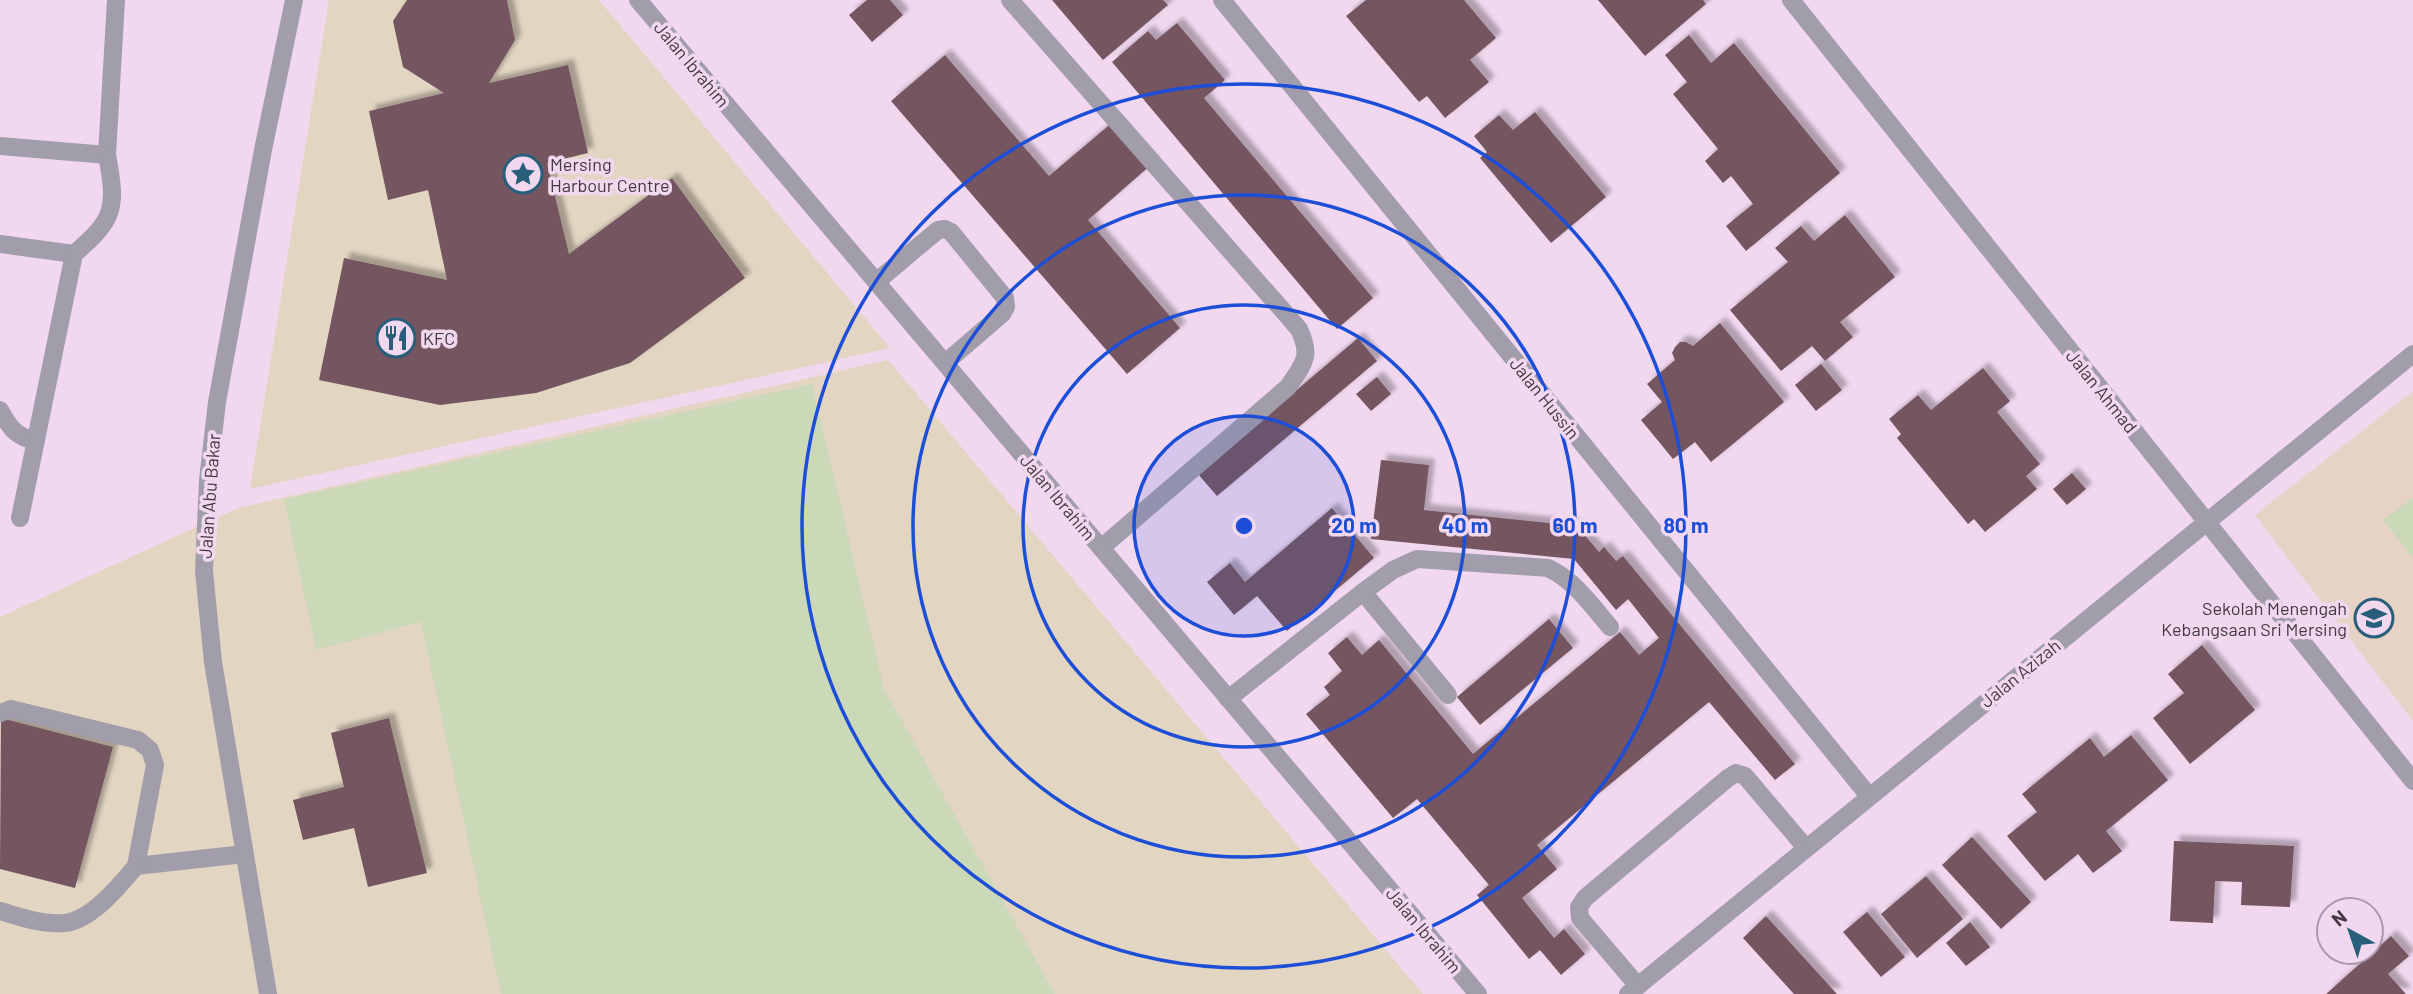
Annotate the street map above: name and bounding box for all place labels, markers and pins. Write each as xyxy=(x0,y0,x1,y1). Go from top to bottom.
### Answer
place icon: Mersing Harbour Centre xyxy=(502,153,544,195)
place label: Mersing Harbour Centre xyxy=(550,153,670,196)
restaurant icon: KFC xyxy=(375,317,417,359)
place label: KFC xyxy=(423,327,455,349)
centre of rings xyxy=(1232,514,1256,538)
place label: Sekolah Menengah Kebangsaan Sri Mersing xyxy=(2161,597,2347,640)
school or university icon: Sekolah Menengah Kebangsaan Sri Mersing xyxy=(2353,597,2395,639)

